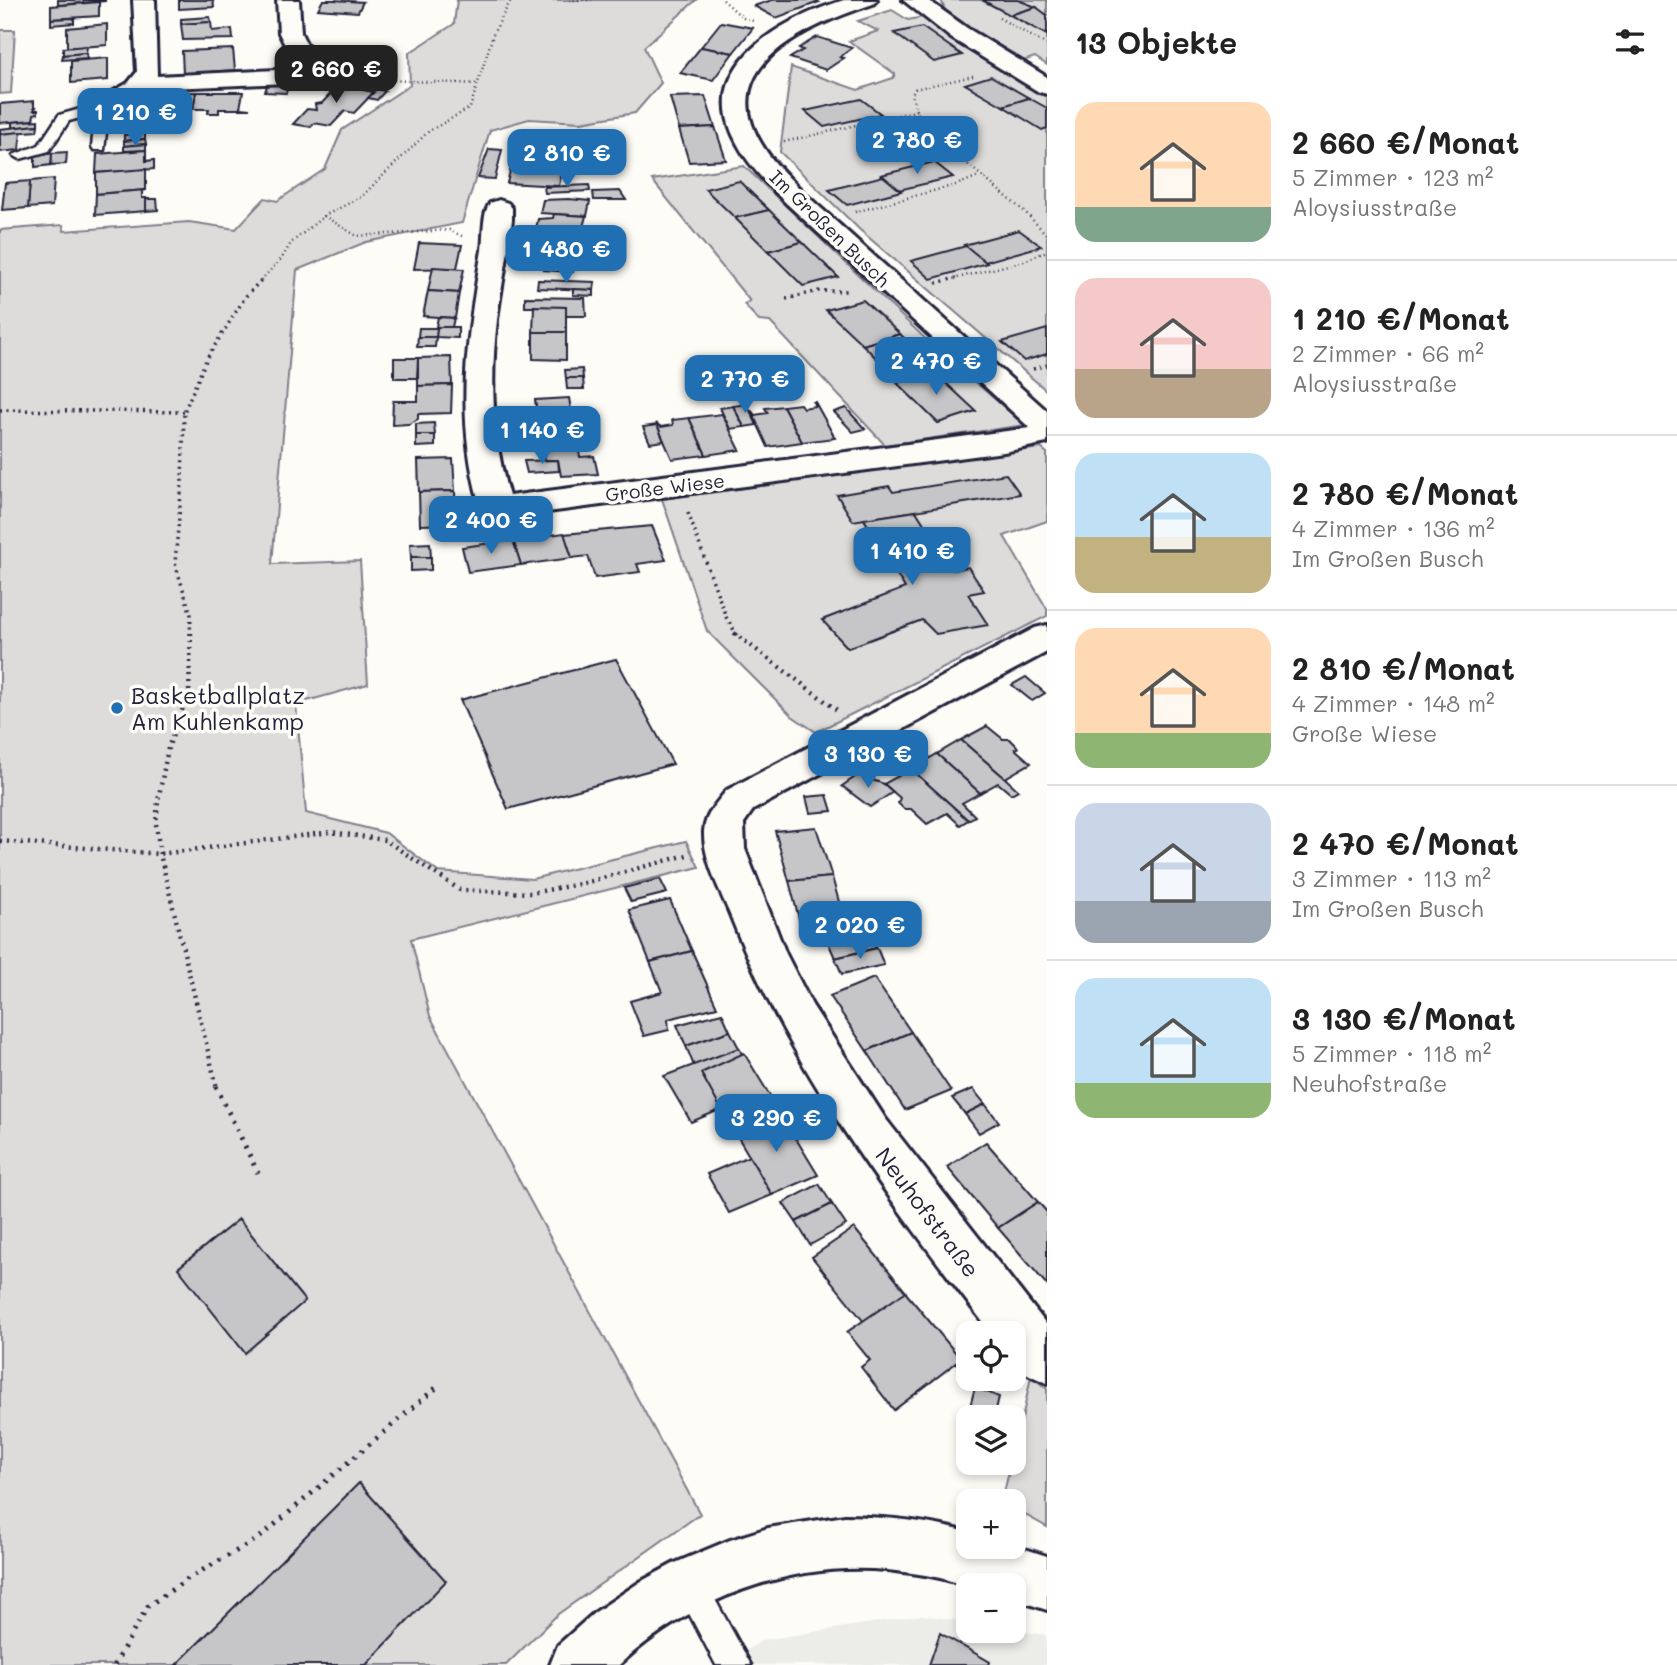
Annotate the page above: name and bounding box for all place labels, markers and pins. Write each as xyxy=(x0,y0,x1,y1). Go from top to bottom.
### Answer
pin: 2 660 € xyxy=(271,46,401,105)
pin: 1 210 € xyxy=(70,88,200,148)
pin: 2 780 € xyxy=(852,116,982,176)
pin: 2 810 € xyxy=(502,130,632,189)
pin: 1 480 € xyxy=(501,226,631,285)
pin: 2 470 € xyxy=(871,338,1001,397)
pin: 2 770 € xyxy=(680,356,810,415)
pin: 1 140 € xyxy=(477,406,607,466)
pin: 2 400 € xyxy=(426,496,556,556)
pin: 1 410 € xyxy=(847,528,977,587)
place label: Basketballplatz Am Kuhlenkamp xyxy=(131,680,305,736)
marker: Basketballplatz Am Kuhlenkamp xyxy=(109,700,125,716)
pin: 3 130 € xyxy=(803,730,933,790)
pin: 2 020 € xyxy=(795,902,925,961)
pin: 3 290 € xyxy=(711,1094,841,1154)

